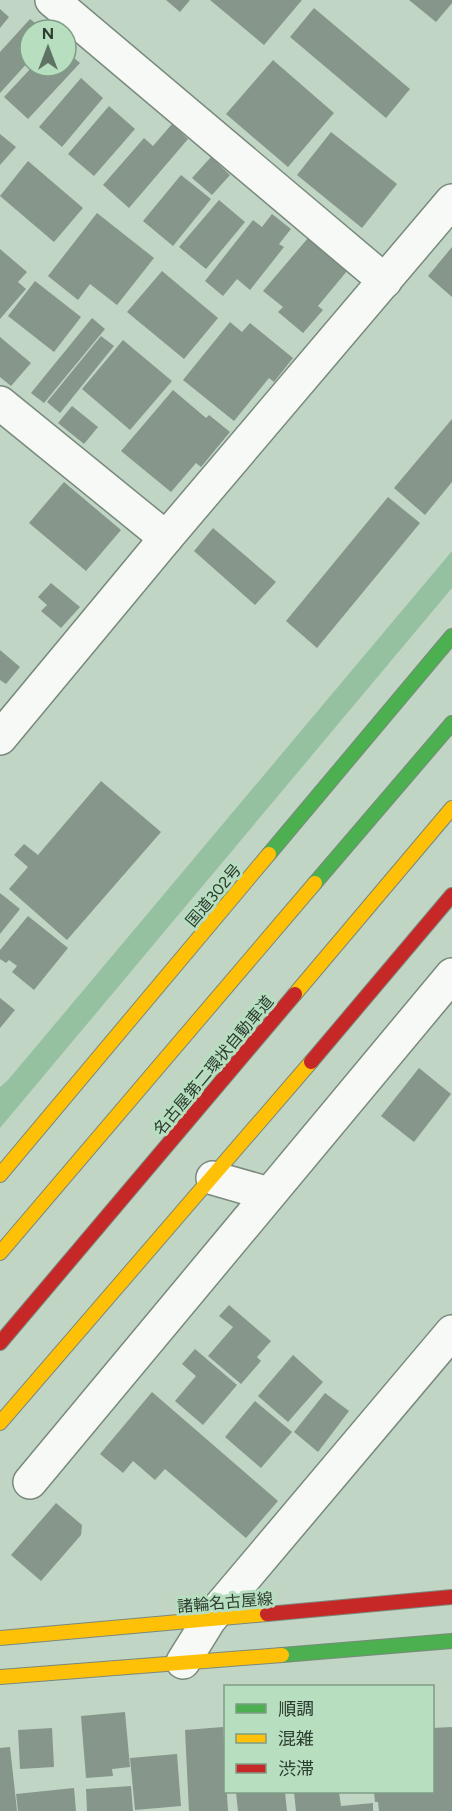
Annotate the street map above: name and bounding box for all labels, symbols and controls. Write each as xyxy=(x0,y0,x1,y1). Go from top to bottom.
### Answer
north arrow xyxy=(18,18,78,78)
text: N xyxy=(42,24,54,43)
street label: 国道302号 xyxy=(182,860,245,931)
street label: 名古屋第二環状自動車道 xyxy=(150,992,277,1139)
street label: 諸輪名古屋線 xyxy=(176,1589,274,1616)
legend xyxy=(224,1685,434,1793)
text: 順調 xyxy=(278,1698,314,1720)
text: 混雑 xyxy=(278,1728,314,1750)
text: 渋滞 xyxy=(278,1758,314,1780)

